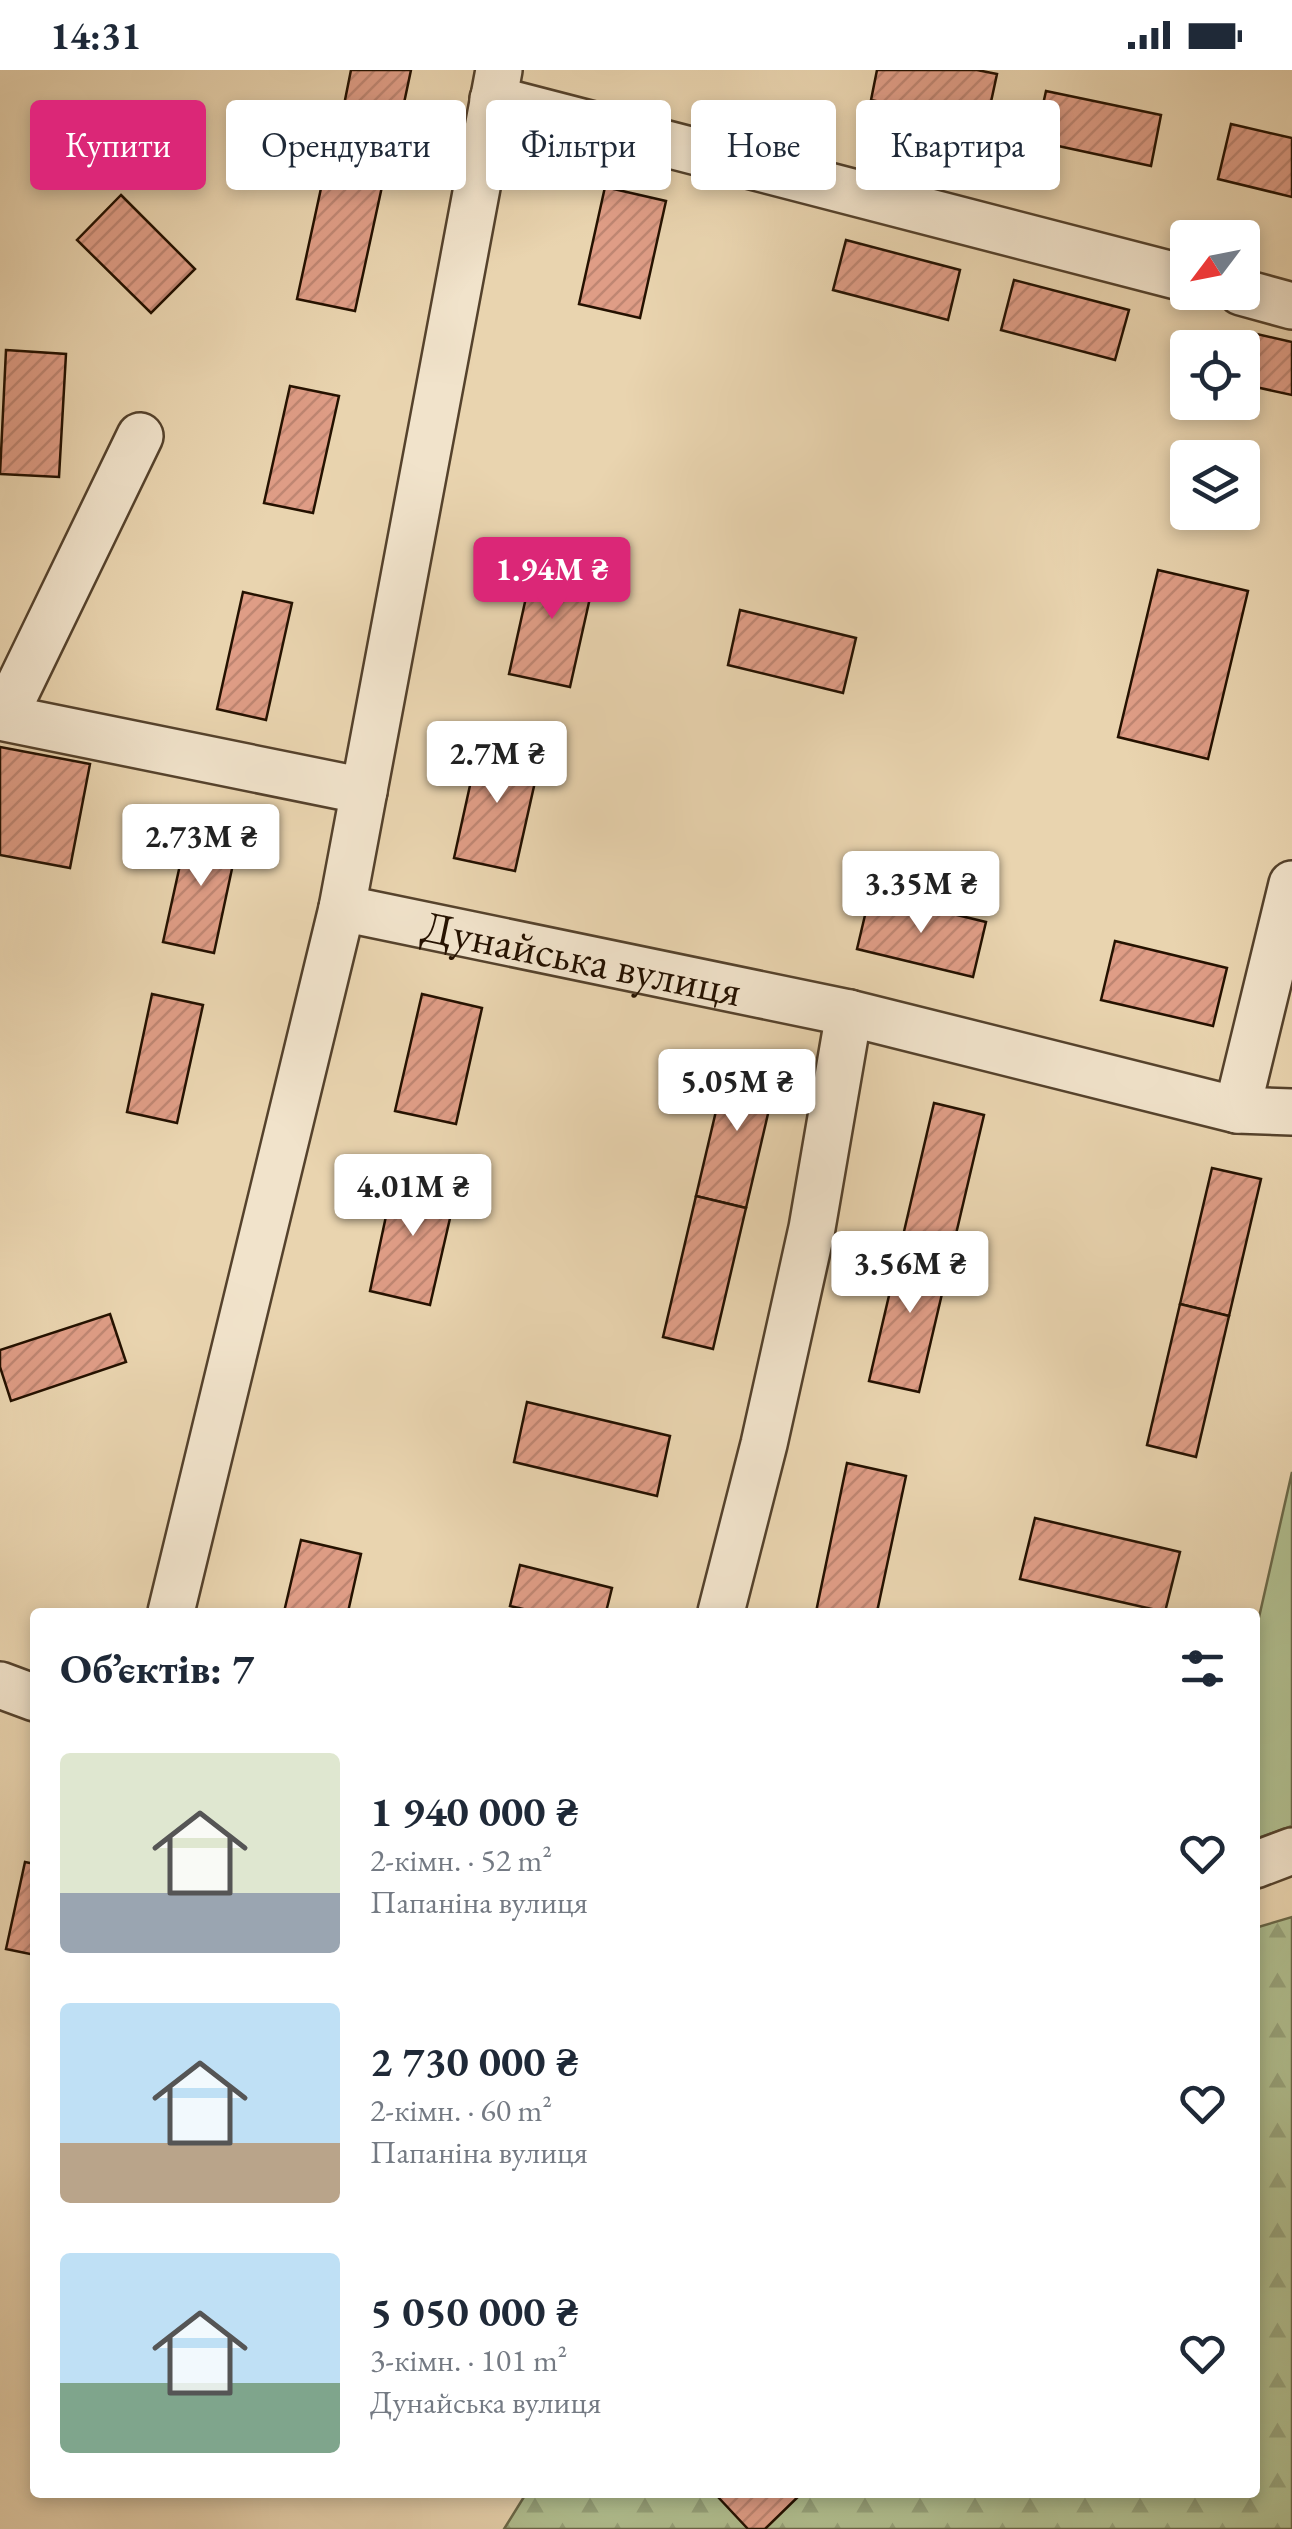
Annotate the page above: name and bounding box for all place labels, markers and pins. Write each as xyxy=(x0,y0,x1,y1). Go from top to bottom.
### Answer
pin: 1.94M ₴ xyxy=(460,537,644,622)
pin: 2.7M ₴ xyxy=(416,721,578,806)
pin: 2.73M ₴ xyxy=(109,804,293,889)
pin: 3.35M ₴ xyxy=(829,851,1013,936)
pin: 5.05M ₴ xyxy=(645,1049,829,1134)
pin: 4.01M ₴ xyxy=(321,1154,505,1239)
pin: 3.56M ₴ xyxy=(818,1231,1002,1316)

